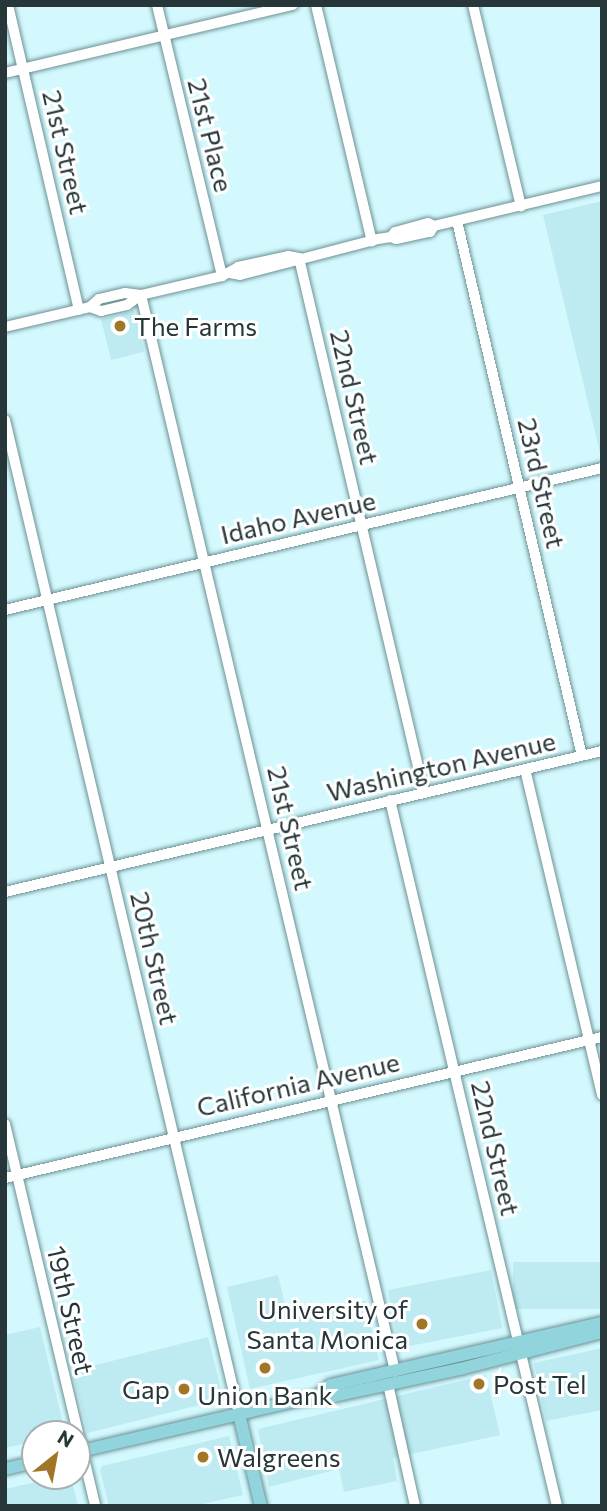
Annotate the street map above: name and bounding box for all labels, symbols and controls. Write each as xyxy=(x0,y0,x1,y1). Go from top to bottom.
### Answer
street label: 21st Place xyxy=(182,75,240,195)
street label: 21st Street xyxy=(37,87,95,217)
place label: The Farms xyxy=(134,310,257,342)
marker: The Farms xyxy=(112,318,128,334)
street label: 22nd Street xyxy=(324,327,386,467)
street label: 23rd Street xyxy=(512,415,572,551)
street label: Idaho Avenue xyxy=(218,484,378,550)
street label: Washington Avenue xyxy=(324,725,558,807)
street label: 21st Street xyxy=(262,763,320,893)
street label: 20th Street xyxy=(125,889,185,1027)
street label: California Avenue xyxy=(194,1046,402,1122)
street label: 22nd Street xyxy=(465,1078,527,1218)
street label: 19th Street xyxy=(41,1243,101,1377)
place label: University of Santa Monica xyxy=(247,1293,408,1354)
marker: University of Santa Monica xyxy=(414,1316,430,1332)
marker: Union Bank xyxy=(257,1360,273,1376)
place label: Post Tel xyxy=(493,1368,587,1400)
place label: Gap xyxy=(122,1373,170,1405)
marker: Post Tel xyxy=(471,1376,487,1392)
place label: Union Bank xyxy=(197,1379,333,1411)
marker: Gap xyxy=(176,1381,192,1397)
north arrow xyxy=(21,1420,91,1490)
text: N xyxy=(54,1425,78,1452)
place label: Walgreens xyxy=(217,1441,341,1473)
marker: Walgreens xyxy=(195,1449,211,1465)

